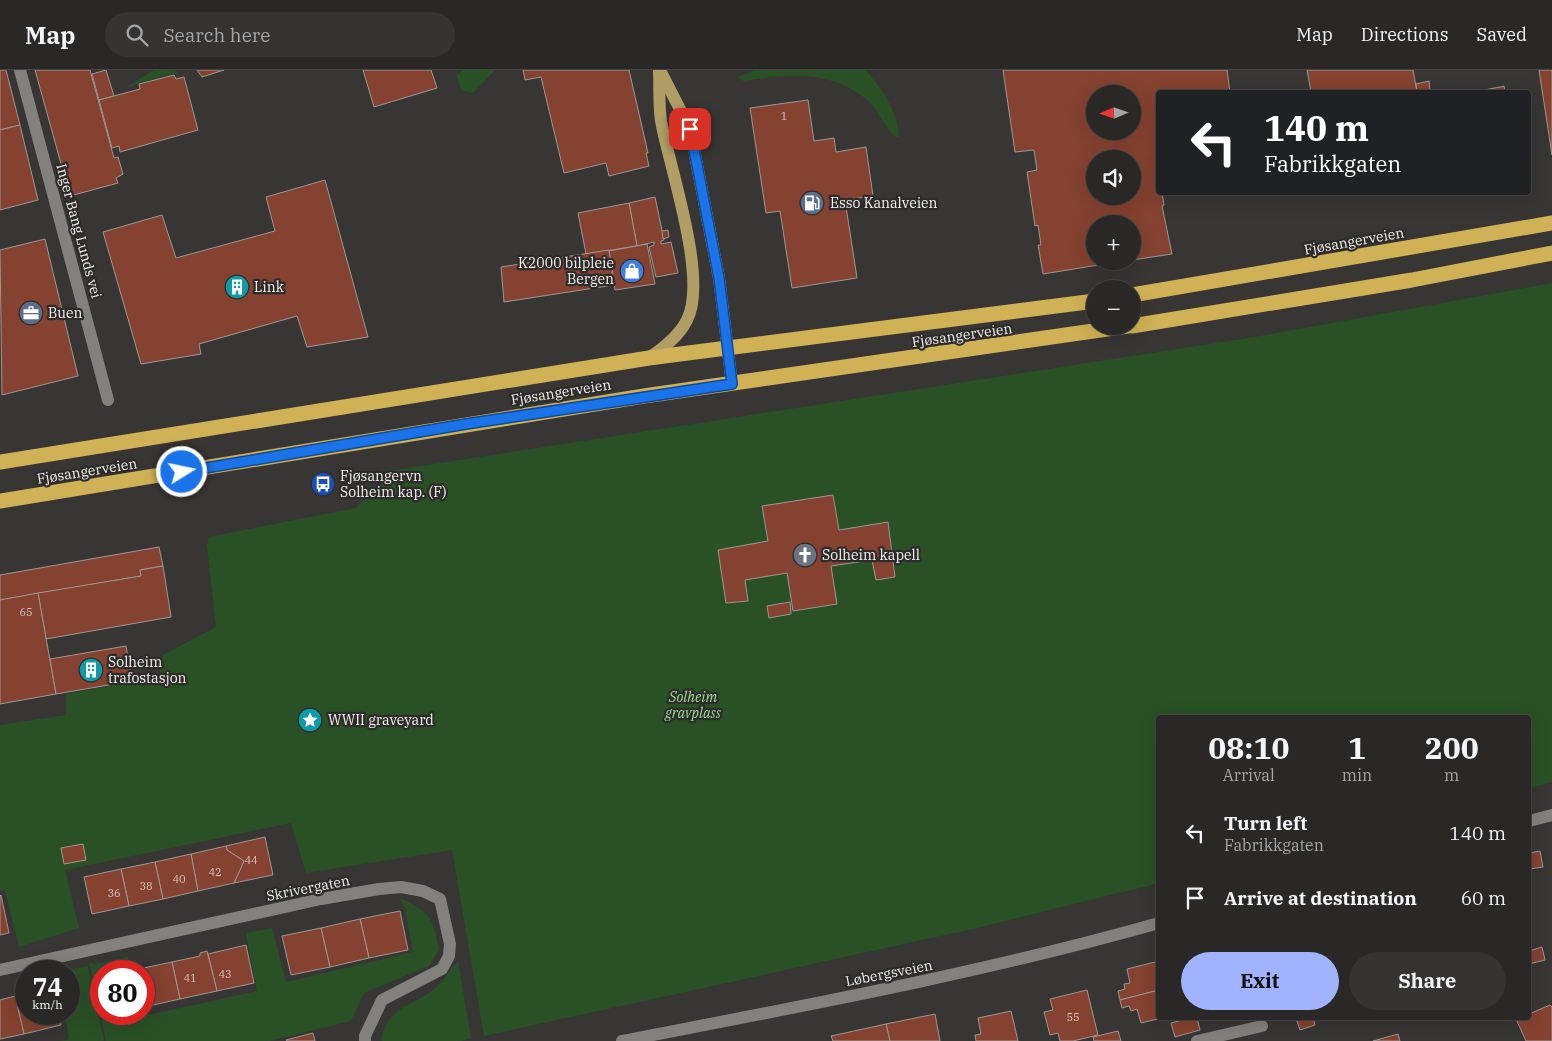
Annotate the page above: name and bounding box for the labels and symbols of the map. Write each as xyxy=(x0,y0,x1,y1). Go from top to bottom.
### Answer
north arrow xyxy=(1086,85,1141,140)
pin xyxy=(669,108,711,150)
house number: 1 xyxy=(781,109,787,123)
street label: Inger Bang Lunds vei xyxy=(52,162,106,300)
fuel station icon: Esso Kanalveien xyxy=(799,190,825,216)
place label: Esso Kanalveien xyxy=(830,194,938,212)
street label: Fjøsangerveien xyxy=(1303,223,1406,259)
place label: K2000 bilpleie Bergen xyxy=(518,254,614,288)
shop icon: K2000 bilpleie Bergen xyxy=(619,258,645,284)
building icon: Link xyxy=(224,274,250,300)
place label: Link xyxy=(254,278,285,296)
office icon: Buen xyxy=(18,300,44,326)
place label: Buen xyxy=(48,304,82,322)
street label: Fjøsangerveien xyxy=(911,319,1013,351)
street label: Fjøsangerveien xyxy=(510,375,612,409)
position arrow xyxy=(155,445,207,497)
street label: Fjøsangerveien xyxy=(36,454,138,488)
place label: Fjøsangervn Solheim kap. (F) xyxy=(340,467,447,501)
bus stop icon: Fjøsangervn Solheim kap. (F) xyxy=(310,471,336,497)
church icon: Solheim kapell xyxy=(792,542,818,568)
place label: Solheim kapell xyxy=(822,546,920,564)
house number: 65 xyxy=(19,605,33,619)
place label: Solheim trafostasjon xyxy=(108,653,187,687)
building icon: Solheim trafostasjon xyxy=(78,657,104,683)
park label: Solheim gravplass xyxy=(664,688,722,722)
place icon: WWII graveyard xyxy=(297,707,323,733)
place label: WWII graveyard xyxy=(328,711,434,729)
house number: 44 xyxy=(244,853,258,867)
house number: 42 xyxy=(208,865,222,879)
street label: Skrivergaten xyxy=(265,871,351,905)
house number: 40 xyxy=(172,872,186,886)
house number: 38 xyxy=(139,879,153,893)
house number: 36 xyxy=(107,886,121,900)
street label: Løbergsveien xyxy=(844,956,934,990)
speed limit sign: 80 xyxy=(90,960,155,1025)
house number: 43 xyxy=(218,967,232,981)
house number: 41 xyxy=(183,971,197,985)
house number: 55 xyxy=(1066,1010,1080,1024)

